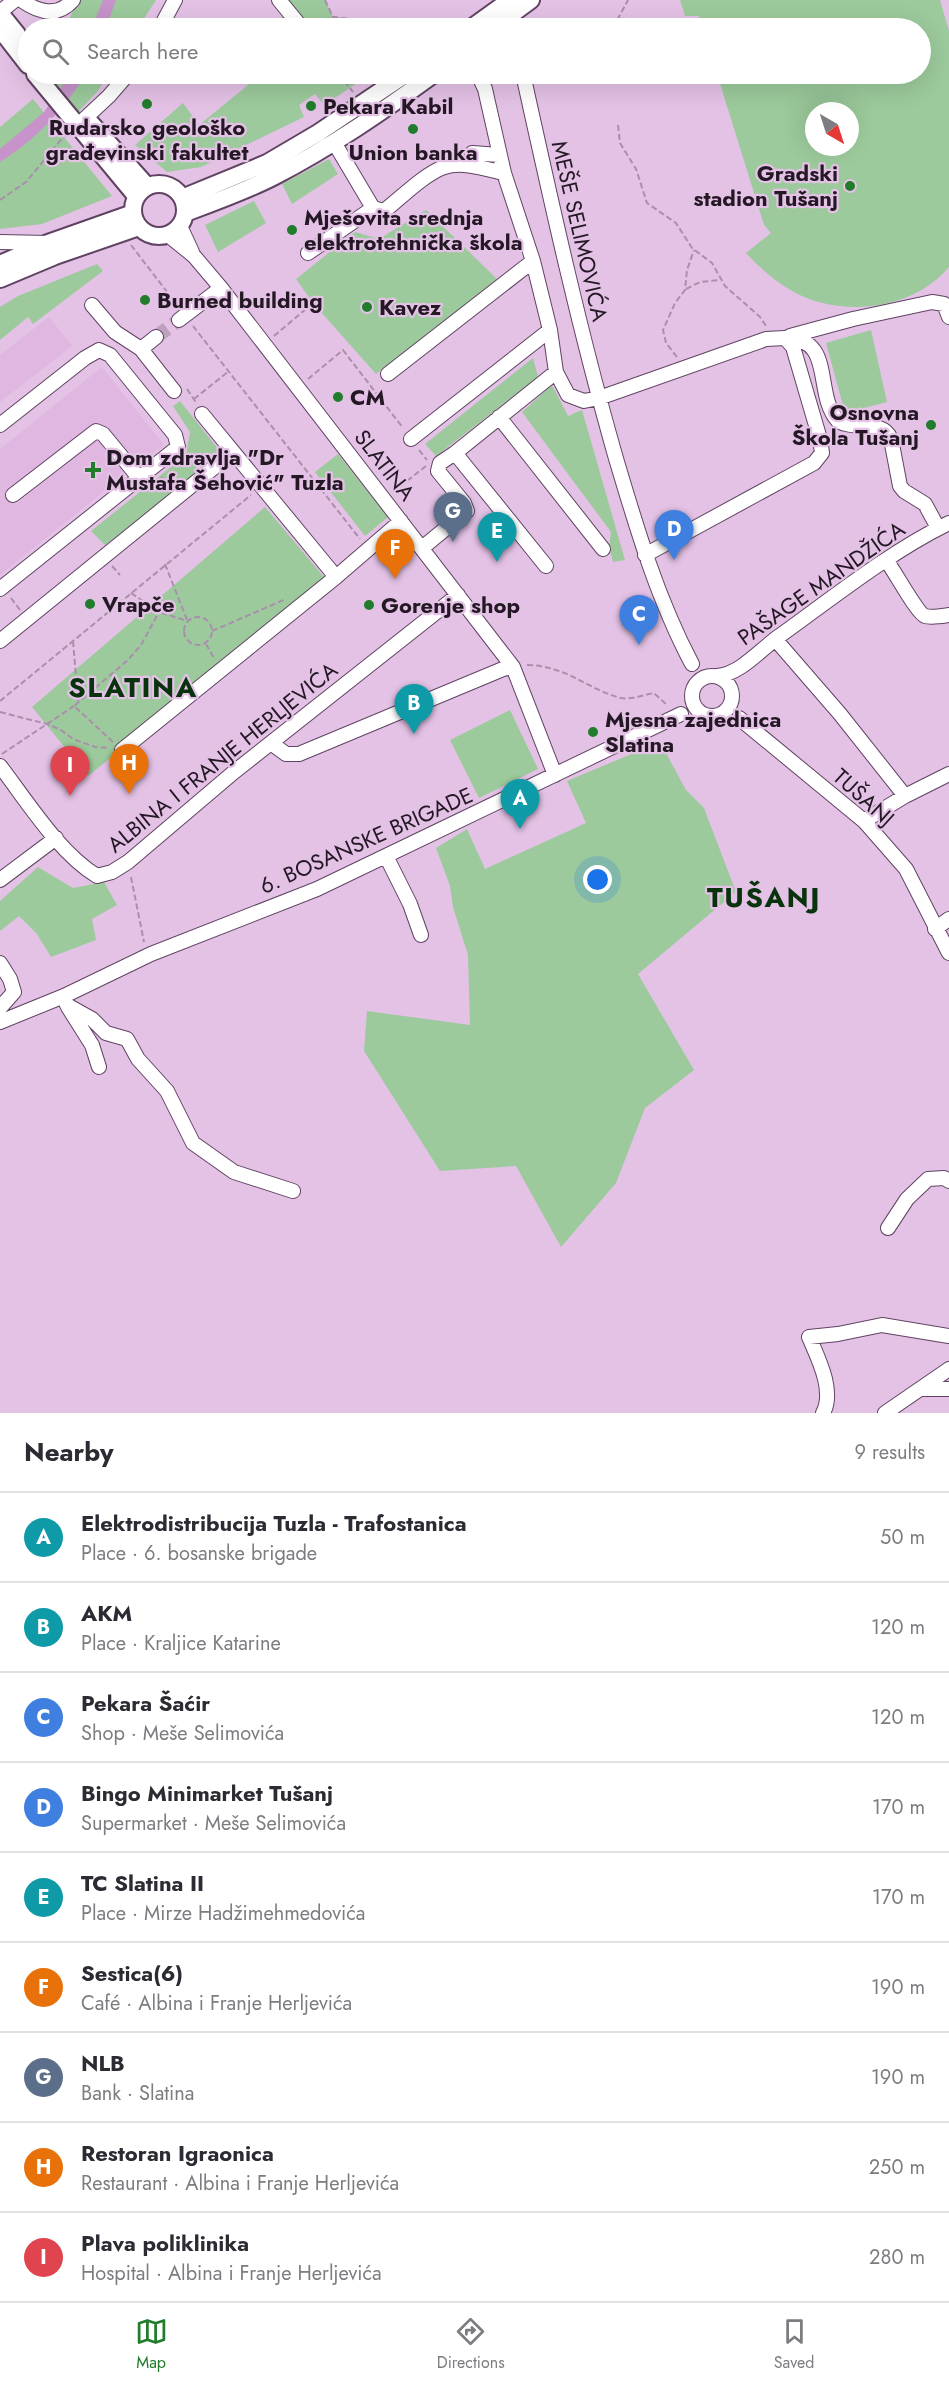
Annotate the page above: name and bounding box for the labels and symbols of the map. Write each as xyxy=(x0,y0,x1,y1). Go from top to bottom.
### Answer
place label: Pekara Kabil xyxy=(323,90,454,122)
marker: Rudarsko geološko građevinski fakultet xyxy=(140,97,154,111)
marker: Pekara Kabil xyxy=(304,99,318,113)
north arrow xyxy=(805,102,859,156)
place label: Rudarsko geološko građevinski fakultet xyxy=(46,111,248,168)
marker: Union banka xyxy=(406,122,420,136)
place label: Union banka xyxy=(348,136,478,168)
street label: MEŠE SELIMOVIĆA xyxy=(544,138,616,325)
place label: Gradski stadion Tušanj xyxy=(693,157,838,214)
marker: Gradski stadion Tušanj xyxy=(843,179,857,193)
place label: Mješovita srednja elektrotehnička škola xyxy=(304,201,523,258)
marker: Mješovita srednja elektrotehnička škola xyxy=(285,223,299,237)
place label: Burned building xyxy=(157,284,323,316)
place label: Kavez xyxy=(379,291,442,323)
marker: Burned building xyxy=(138,293,152,307)
marker: Kavez xyxy=(360,300,374,314)
place label: CM xyxy=(350,381,385,413)
marker: CM xyxy=(331,390,345,404)
place label: Osnovna Škola Tušanj xyxy=(792,396,919,453)
marker: Osnovna Škola Tušanj xyxy=(924,418,938,432)
street label: SLATINA xyxy=(347,423,423,508)
place label: Dom zdravlja "Dr Mustafa Šehović" Tuzla xyxy=(106,441,344,498)
marker: Dom zdravlja "Dr Mustafa Šehović" Tuzla xyxy=(84,461,102,479)
pin: G xyxy=(434,492,472,542)
pin: D xyxy=(654,510,694,560)
pin: E xyxy=(478,512,516,562)
street label: PAŠAGE MANDŽIĆA xyxy=(731,513,912,653)
pin: F xyxy=(376,530,414,579)
place label: Vrapče xyxy=(101,588,175,620)
place label: Gorenje shop xyxy=(381,589,520,621)
pin: C xyxy=(620,596,658,645)
marker: Vrapče xyxy=(83,597,97,611)
marker: Gorenje shop xyxy=(362,598,376,612)
street label: ALBINA I FRANJE HERLJEVIĆA xyxy=(102,656,342,858)
district label: SLATINA xyxy=(68,667,198,708)
pin: B xyxy=(394,684,434,734)
place label: Mjesna zajednica Slatina xyxy=(605,703,781,760)
marker: Mjesna zajednica Slatina xyxy=(586,725,600,739)
pin: H xyxy=(110,744,148,794)
pin: I xyxy=(50,746,90,796)
street label: TUŠANJ xyxy=(826,761,902,833)
street label: 6. BOSANSKE BRIGADE xyxy=(254,779,478,901)
pin: A xyxy=(500,780,540,829)
your location xyxy=(583,865,612,894)
district label: TUŠANJ xyxy=(707,877,821,918)

